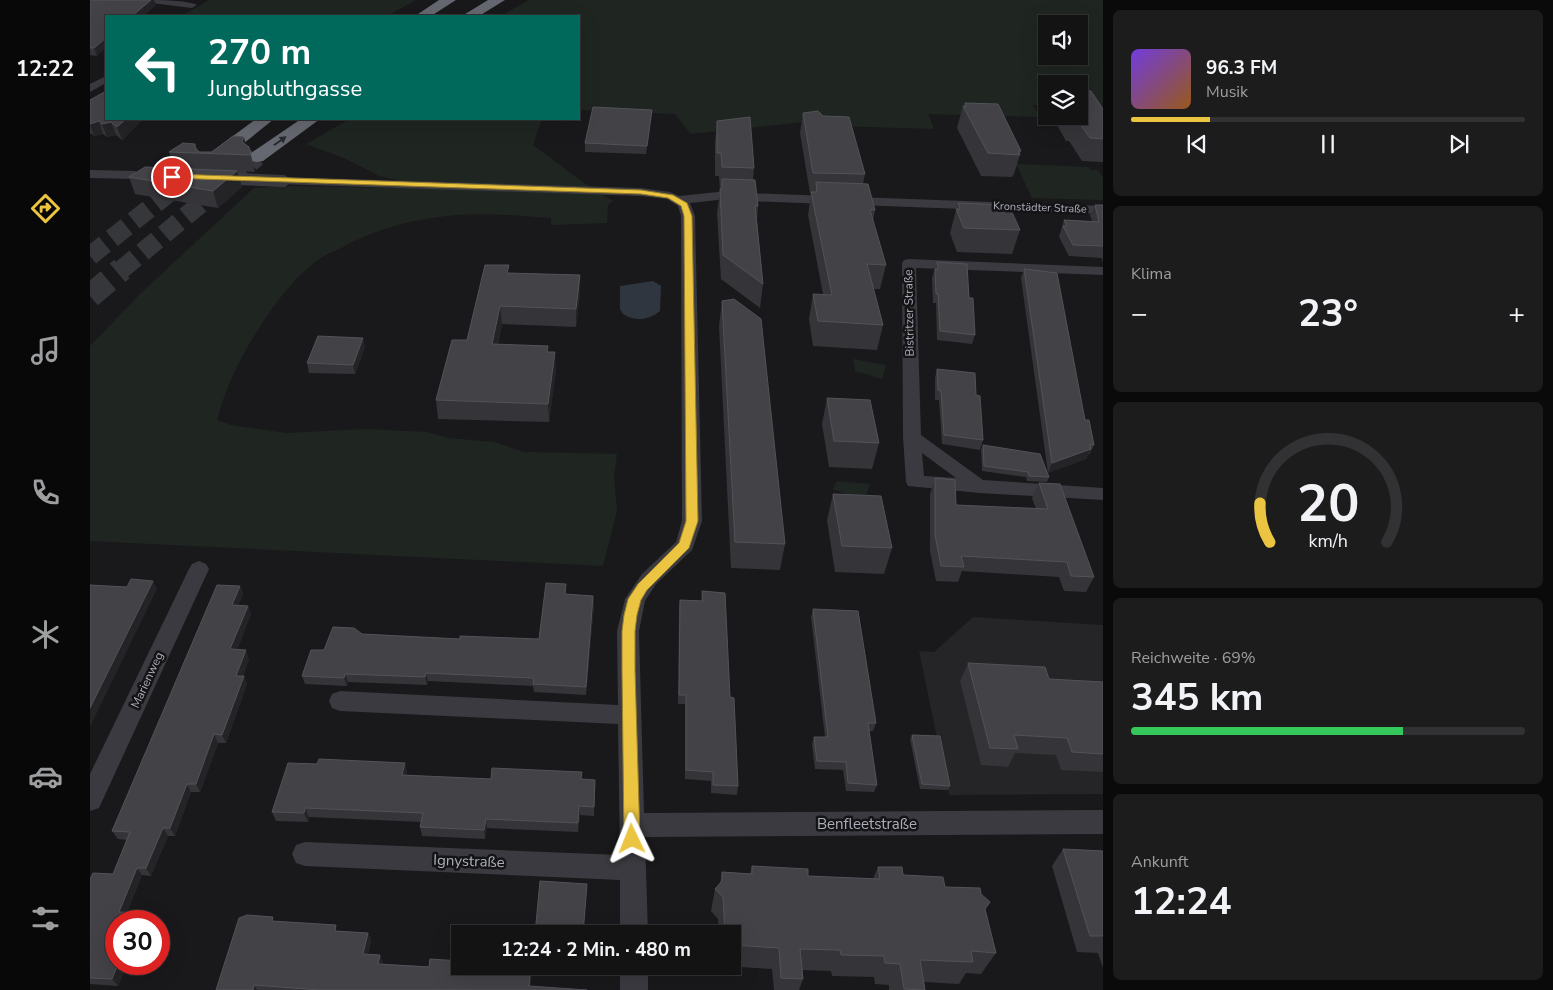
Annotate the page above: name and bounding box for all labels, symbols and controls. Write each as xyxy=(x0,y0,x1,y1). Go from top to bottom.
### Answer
map controls xyxy=(1038,15,1088,125)
button: sound xyxy=(1038,15,1088,65)
text: 270 m xyxy=(208,29,311,76)
icon: left xyxy=(125,35,190,100)
text: 12:22 xyxy=(16,54,74,84)
text: 96.3 FM xyxy=(1206,55,1277,81)
text: Jungbluthgasse xyxy=(208,74,362,104)
button: layers xyxy=(1038,75,1088,125)
text: Musik xyxy=(1206,81,1248,103)
icon: previous xyxy=(1183,130,1211,158)
icon: pause xyxy=(1314,130,1342,158)
icon: next xyxy=(1445,130,1473,158)
one-way arrow xyxy=(273,136,286,146)
pin xyxy=(151,156,193,198)
icon: arrive xyxy=(158,163,186,191)
icon: directions xyxy=(28,191,63,226)
street label: Kronstädter Straße xyxy=(993,198,1087,217)
text: Klima xyxy=(1131,263,1172,285)
street label: Bistritzer Straße xyxy=(900,269,918,357)
text: 23° xyxy=(1298,288,1358,339)
text: − xyxy=(1131,295,1148,333)
text: + xyxy=(1508,295,1525,333)
icon: music xyxy=(28,333,63,368)
text: 20 xyxy=(1297,468,1359,539)
icon: phone xyxy=(28,475,63,510)
text: km/h xyxy=(1308,529,1348,553)
icon: climate xyxy=(28,617,63,652)
text: Reichweite · 69% xyxy=(1131,647,1256,669)
street label: Marienweg xyxy=(127,649,167,711)
text: 345 km xyxy=(1131,672,1263,723)
icon: car xyxy=(28,759,63,794)
position arrow xyxy=(605,812,657,864)
street label: Benfleetstraße xyxy=(817,814,917,834)
street label: Ignystraße xyxy=(433,850,505,872)
text: Ankunft xyxy=(1131,851,1188,873)
text: 12:24 xyxy=(1131,876,1232,927)
icon: filters xyxy=(28,901,63,936)
speed limit sign: 30 xyxy=(105,910,170,975)
text: 12:24 · 2 Min. · 480 m xyxy=(501,937,691,963)

